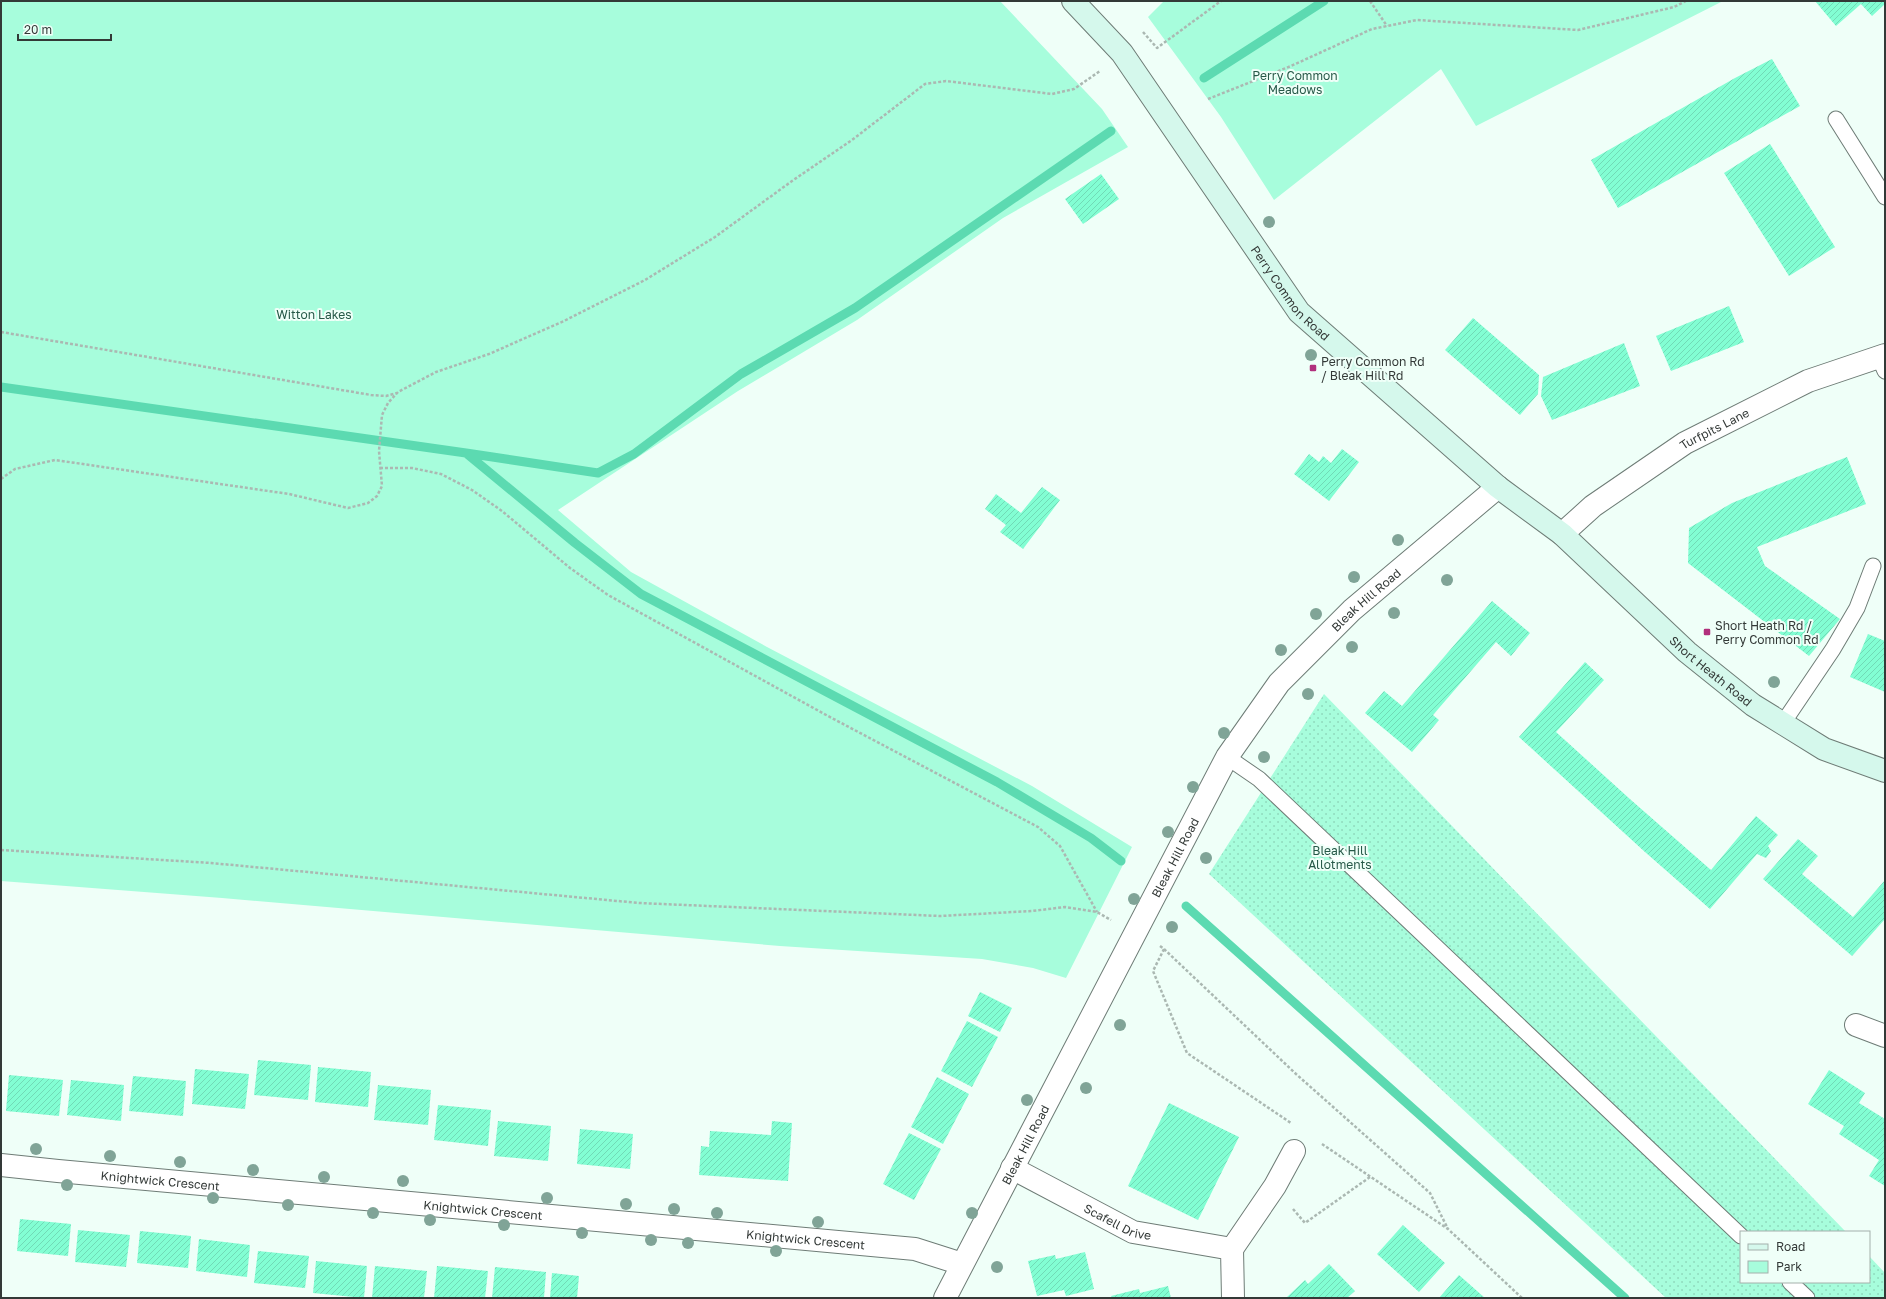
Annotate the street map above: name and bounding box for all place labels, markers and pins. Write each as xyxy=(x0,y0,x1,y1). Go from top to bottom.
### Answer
place label: Perry Common Rd / Bleak Hill Rd xyxy=(1321,354,1425,383)
marker: Perry Common Rd / Bleak Hill Rd xyxy=(1308,363,1318,373)
place label: Short Heath Rd / Perry Common Rd xyxy=(1715,618,1819,647)
marker: Short Heath Rd / Perry Common Rd xyxy=(1702,627,1712,637)

